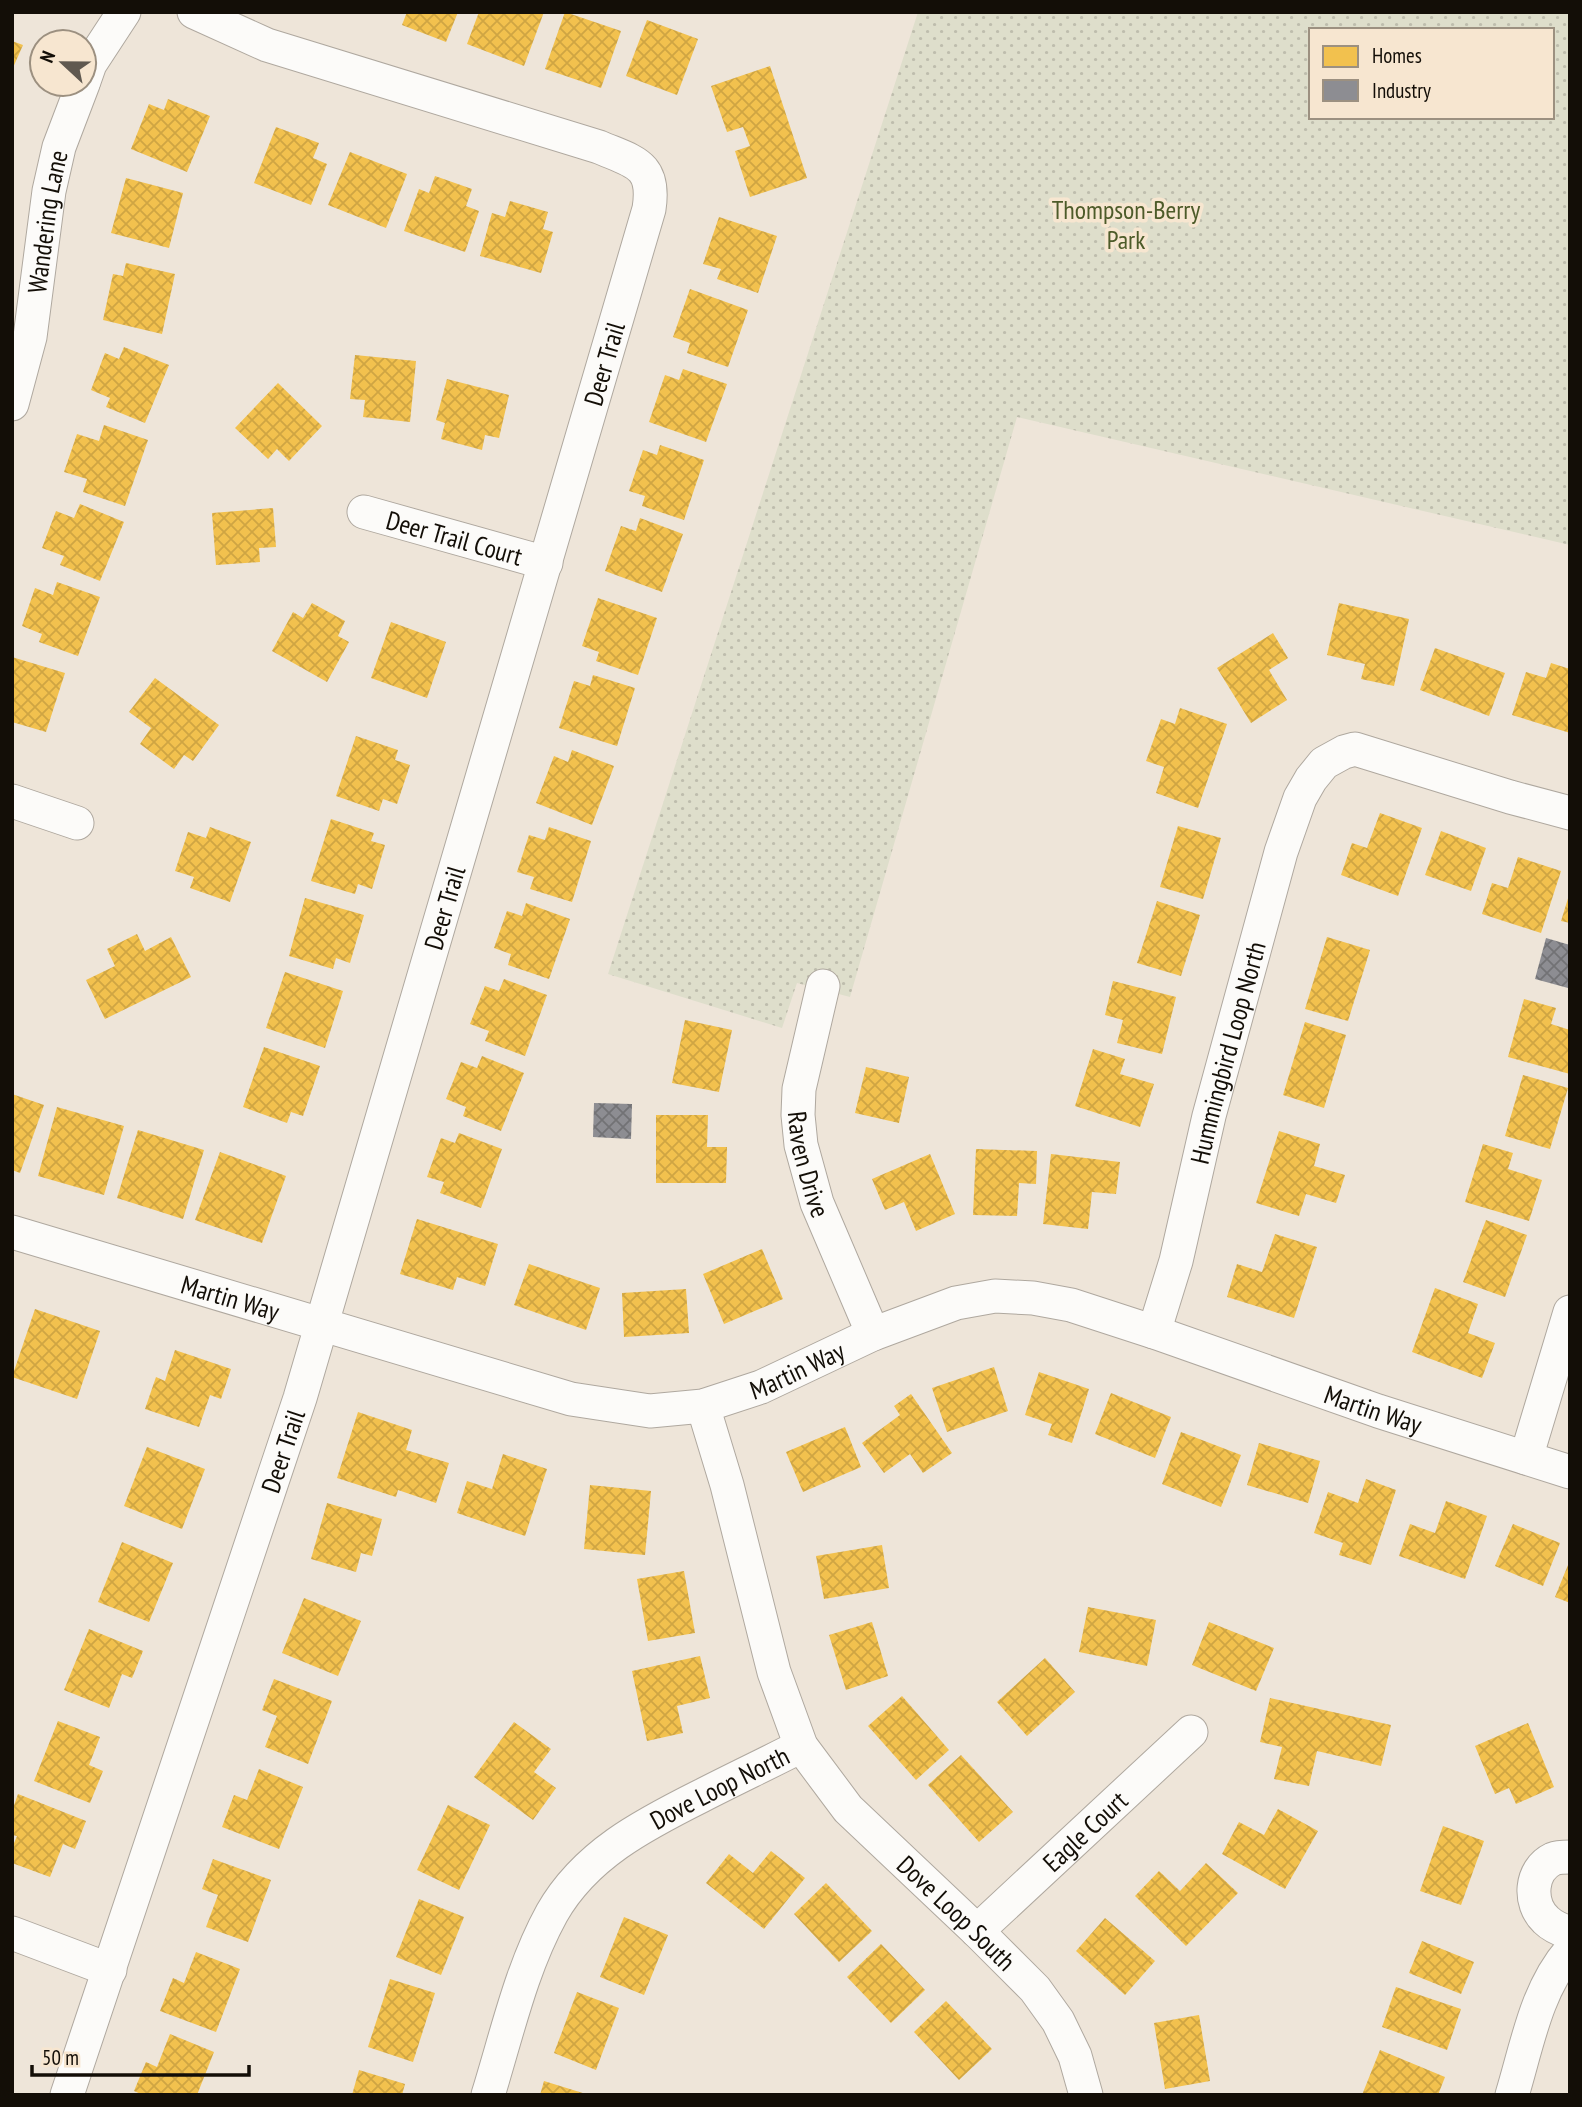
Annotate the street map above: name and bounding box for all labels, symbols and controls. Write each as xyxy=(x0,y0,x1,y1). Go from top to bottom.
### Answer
north arrow xyxy=(28,28,98,98)
legend xyxy=(1309,28,1554,119)
text: Homes xyxy=(1372,42,1422,69)
text: N xyxy=(34,47,60,66)
text: Industry xyxy=(1372,77,1431,104)
street label: Wandering Lane xyxy=(19,147,74,295)
park label: Thompson-Berry Park xyxy=(1052,193,1200,256)
street label: Deer Trail xyxy=(576,318,632,409)
street label: Deer Trail Court xyxy=(383,503,526,572)
street label: Deer Trail xyxy=(416,862,472,953)
street label: Hummingbird Loop North xyxy=(1182,938,1272,1167)
street label: Raven Drive xyxy=(781,1110,838,1222)
street label: Martin Way xyxy=(177,1267,284,1328)
street label: Martin Way xyxy=(745,1334,849,1406)
street label: Martin Way xyxy=(1320,1377,1426,1440)
street label: Deer Trail xyxy=(253,1405,311,1497)
street label: Dove Loop North xyxy=(644,1738,794,1836)
street label: Eagle Court xyxy=(1035,1783,1134,1878)
street label: Dove Loop South xyxy=(891,1848,1023,1977)
scale bar xyxy=(32,2034,248,2078)
text: 50 m xyxy=(42,2044,79,2071)

